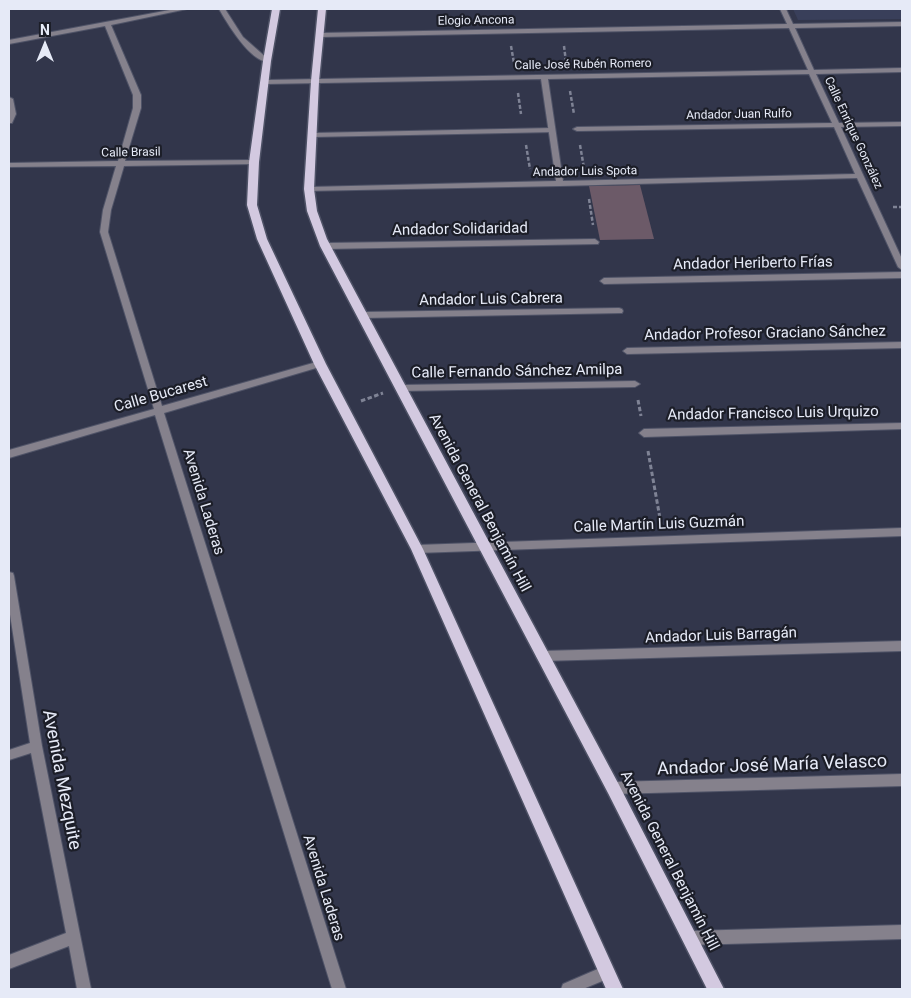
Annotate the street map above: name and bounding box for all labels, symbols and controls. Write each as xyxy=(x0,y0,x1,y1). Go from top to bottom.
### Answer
street label: Elogio Ancona xyxy=(437,13,515,29)
north arrow xyxy=(20,20,70,70)
text: N xyxy=(40,22,50,38)
street label: Calle José Rubén Romero xyxy=(514,57,652,73)
street label: Calle Enrique González xyxy=(821,75,885,191)
street label: Andador Juan Rulfo xyxy=(686,107,792,123)
street label: Calle Brasil xyxy=(101,145,161,161)
street label: Andador Luis Spota xyxy=(533,164,637,180)
street label: Andador Solidaridad xyxy=(392,220,528,240)
street label: Andador Heriberto Frías xyxy=(673,254,833,274)
street label: Andador Luis Cabrera xyxy=(419,290,563,310)
street label: Andador Profesor Graciano Sánchez xyxy=(644,323,886,345)
street label: Calle Fernando Sánchez Amilpa xyxy=(411,361,623,383)
street label: Calle Bucarest xyxy=(112,373,210,417)
street label: Andador Francisco Luis Urquizo xyxy=(667,403,879,425)
street label: Avenida General Benjamín Hill xyxy=(424,411,534,595)
street label: Avenida Laderas xyxy=(178,447,228,557)
street label: Calle Martín Luis Guzmán xyxy=(573,513,745,537)
street label: Andador Luis Barragán xyxy=(645,624,797,648)
street label: Avenida Mezquite xyxy=(37,708,85,852)
street label: Andador José María Velasco xyxy=(657,751,887,781)
street label: Avenida General Benjamín Hill xyxy=(616,768,722,954)
street label: Avenida Laderas xyxy=(298,833,348,943)

